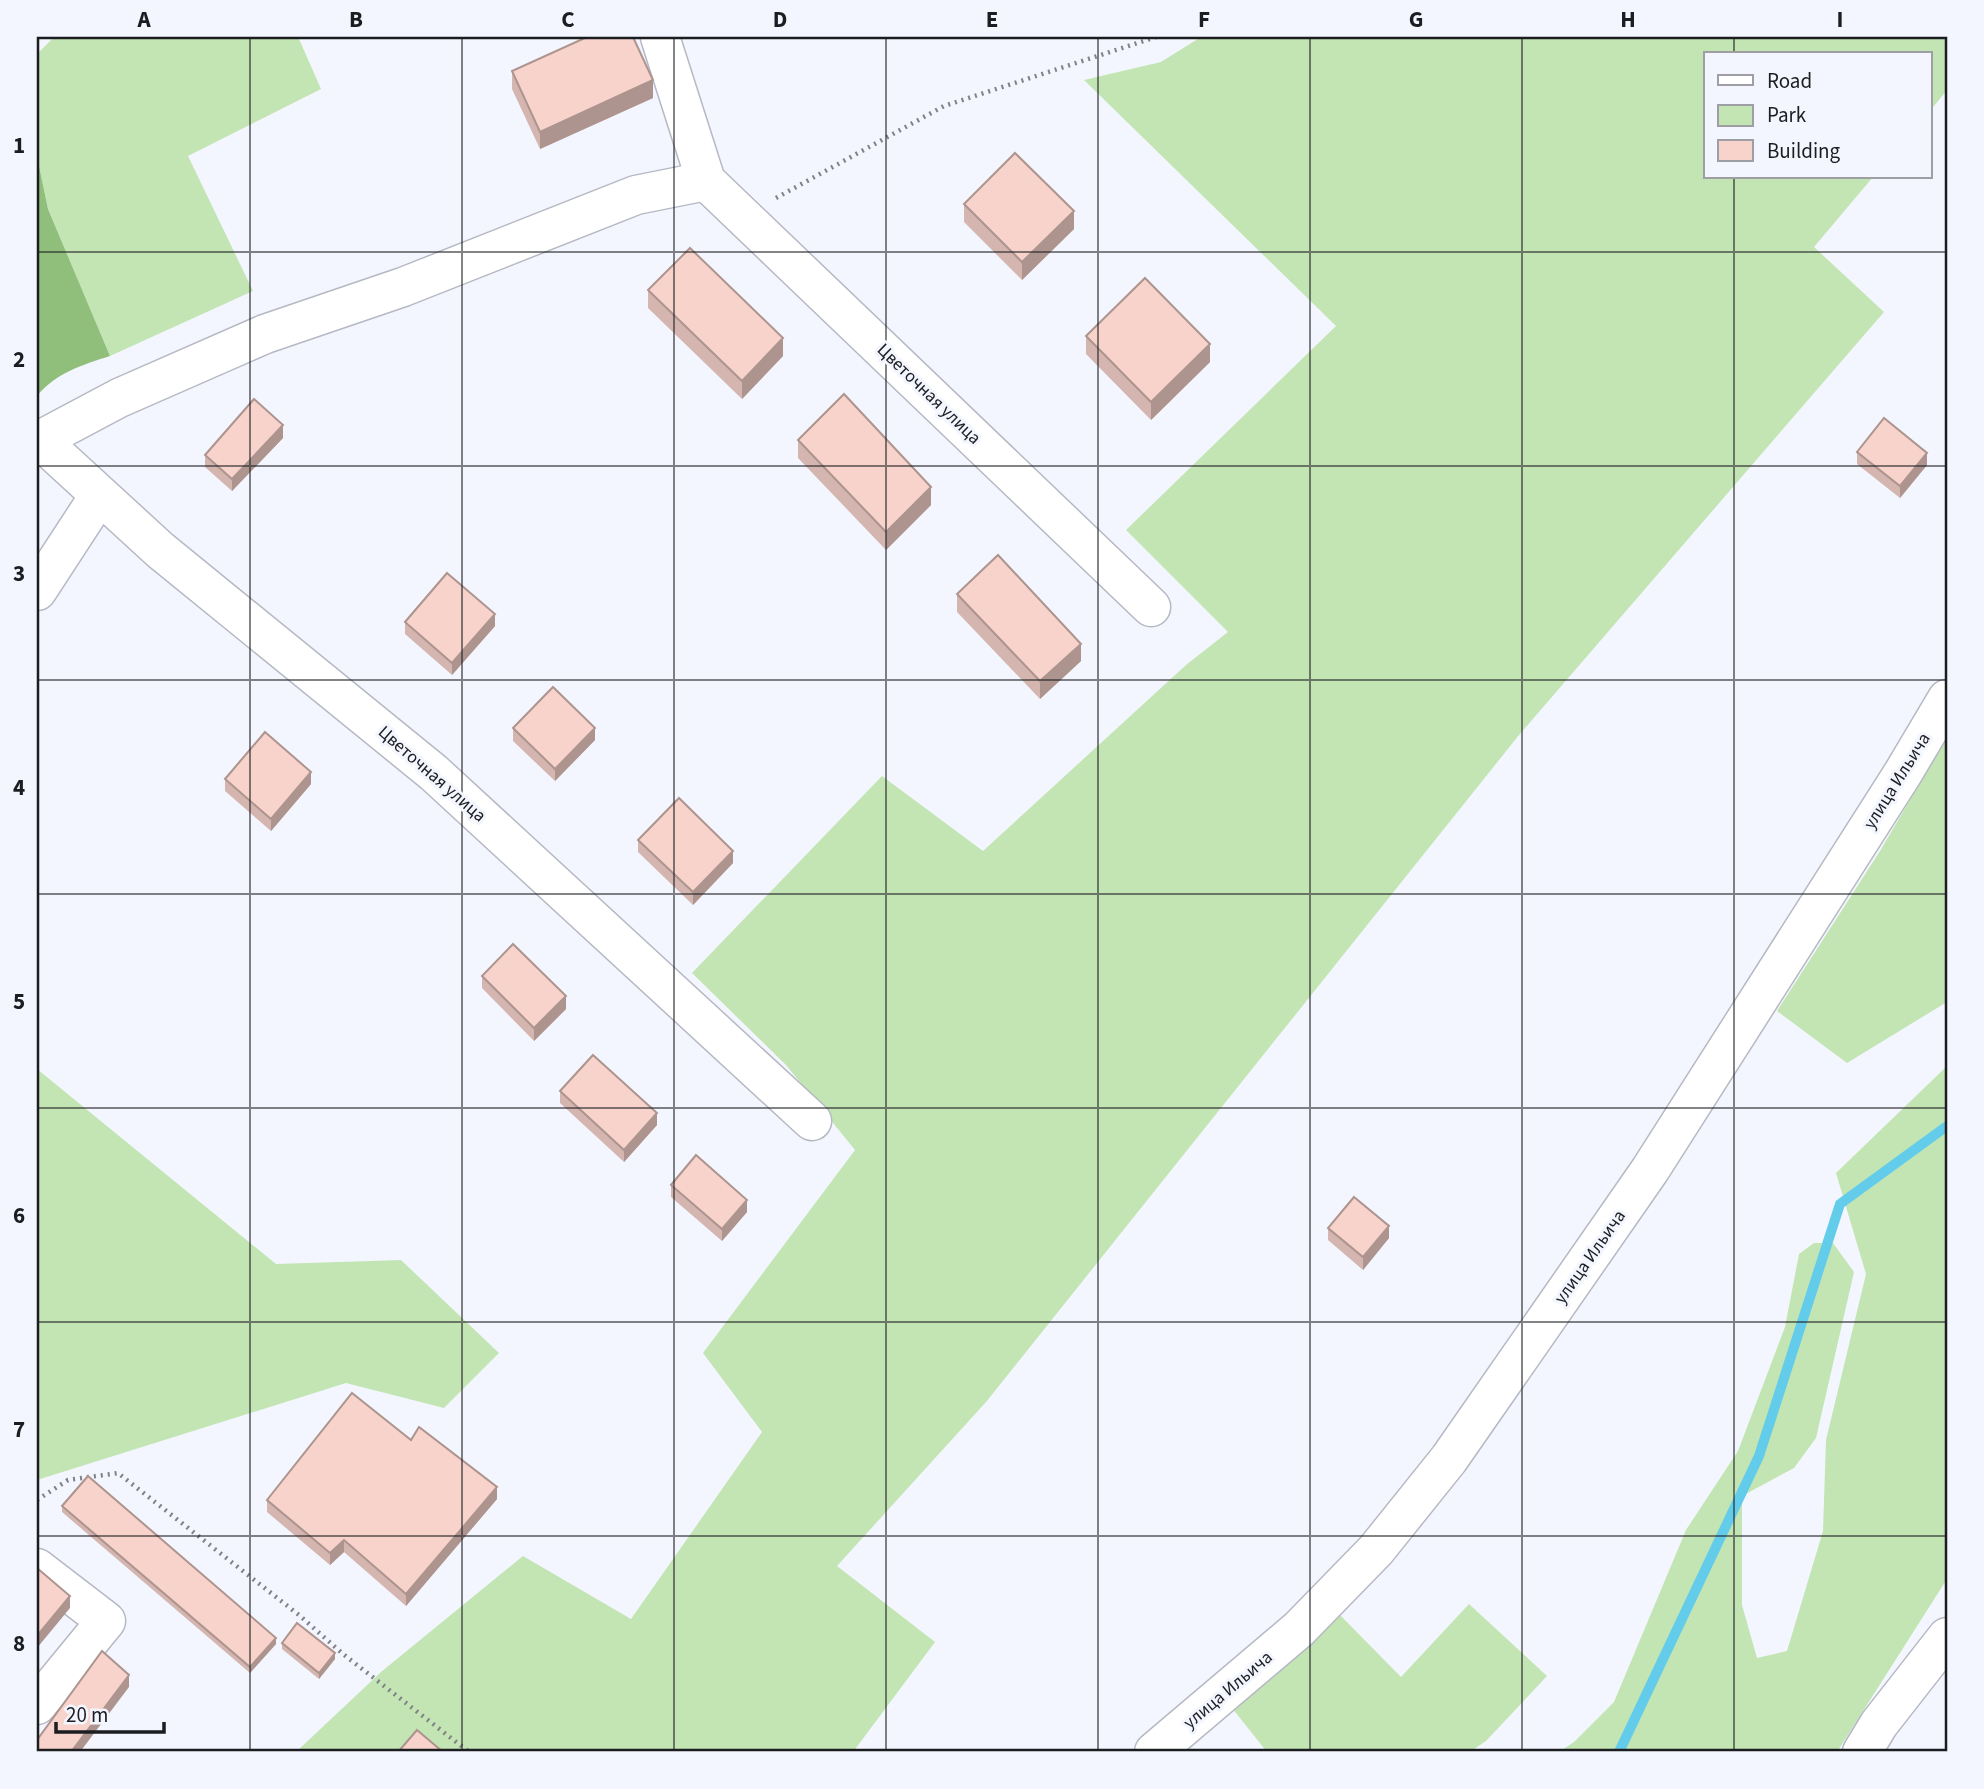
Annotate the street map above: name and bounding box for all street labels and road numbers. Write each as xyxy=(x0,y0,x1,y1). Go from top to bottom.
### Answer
street label: Цветочная улица xyxy=(871,338,987,450)
street label: Цветочная улица xyxy=(373,720,491,828)
street label: улица Ильича xyxy=(1857,728,1937,834)
street label: улица Ильича xyxy=(1548,1205,1632,1309)
street label: улица Ильича xyxy=(1178,1645,1278,1735)

